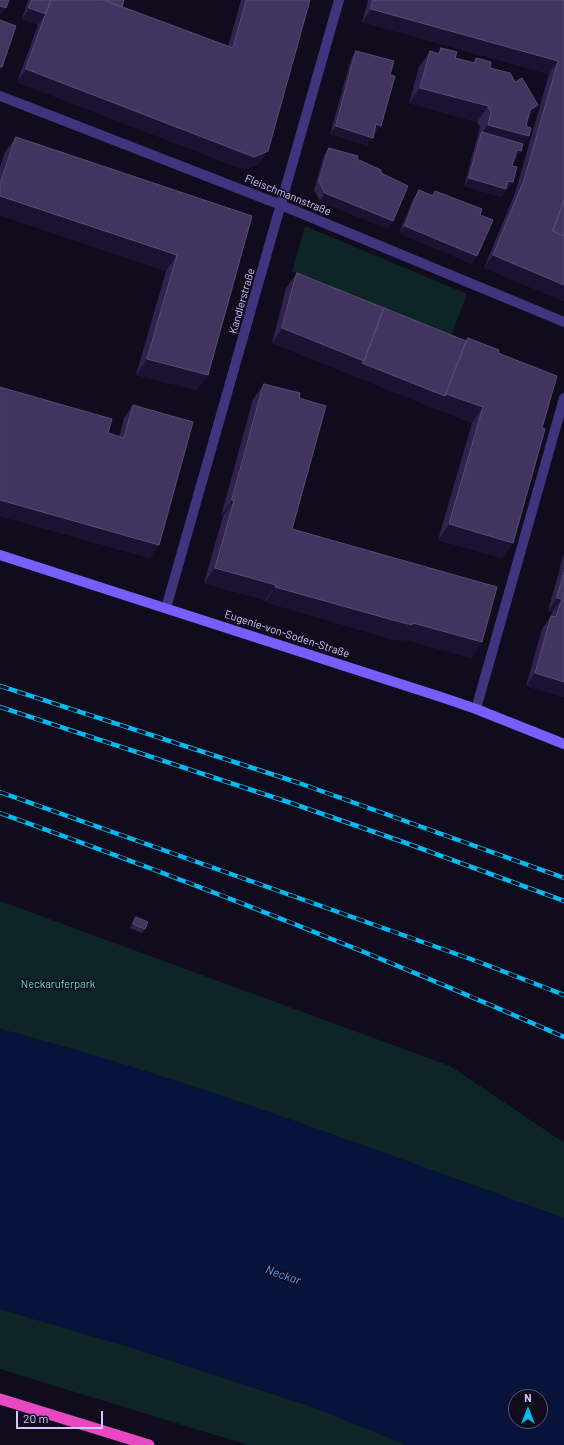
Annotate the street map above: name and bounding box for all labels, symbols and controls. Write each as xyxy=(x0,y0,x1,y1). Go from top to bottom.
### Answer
street label: Fleischmannstraße xyxy=(243,172,333,218)
street label: Kandlerstraße xyxy=(226,267,258,335)
street label: Eugenie-von-Soden-Straße xyxy=(223,608,351,660)
park label: Neckaruferpark xyxy=(21,977,95,991)
water label: Neckar xyxy=(263,1262,303,1288)
north arrow xyxy=(508,1389,548,1429)
text: N xyxy=(524,1391,532,1404)
scale bar xyxy=(18,1403,105,1429)
text: 20 m xyxy=(23,1411,49,1425)

